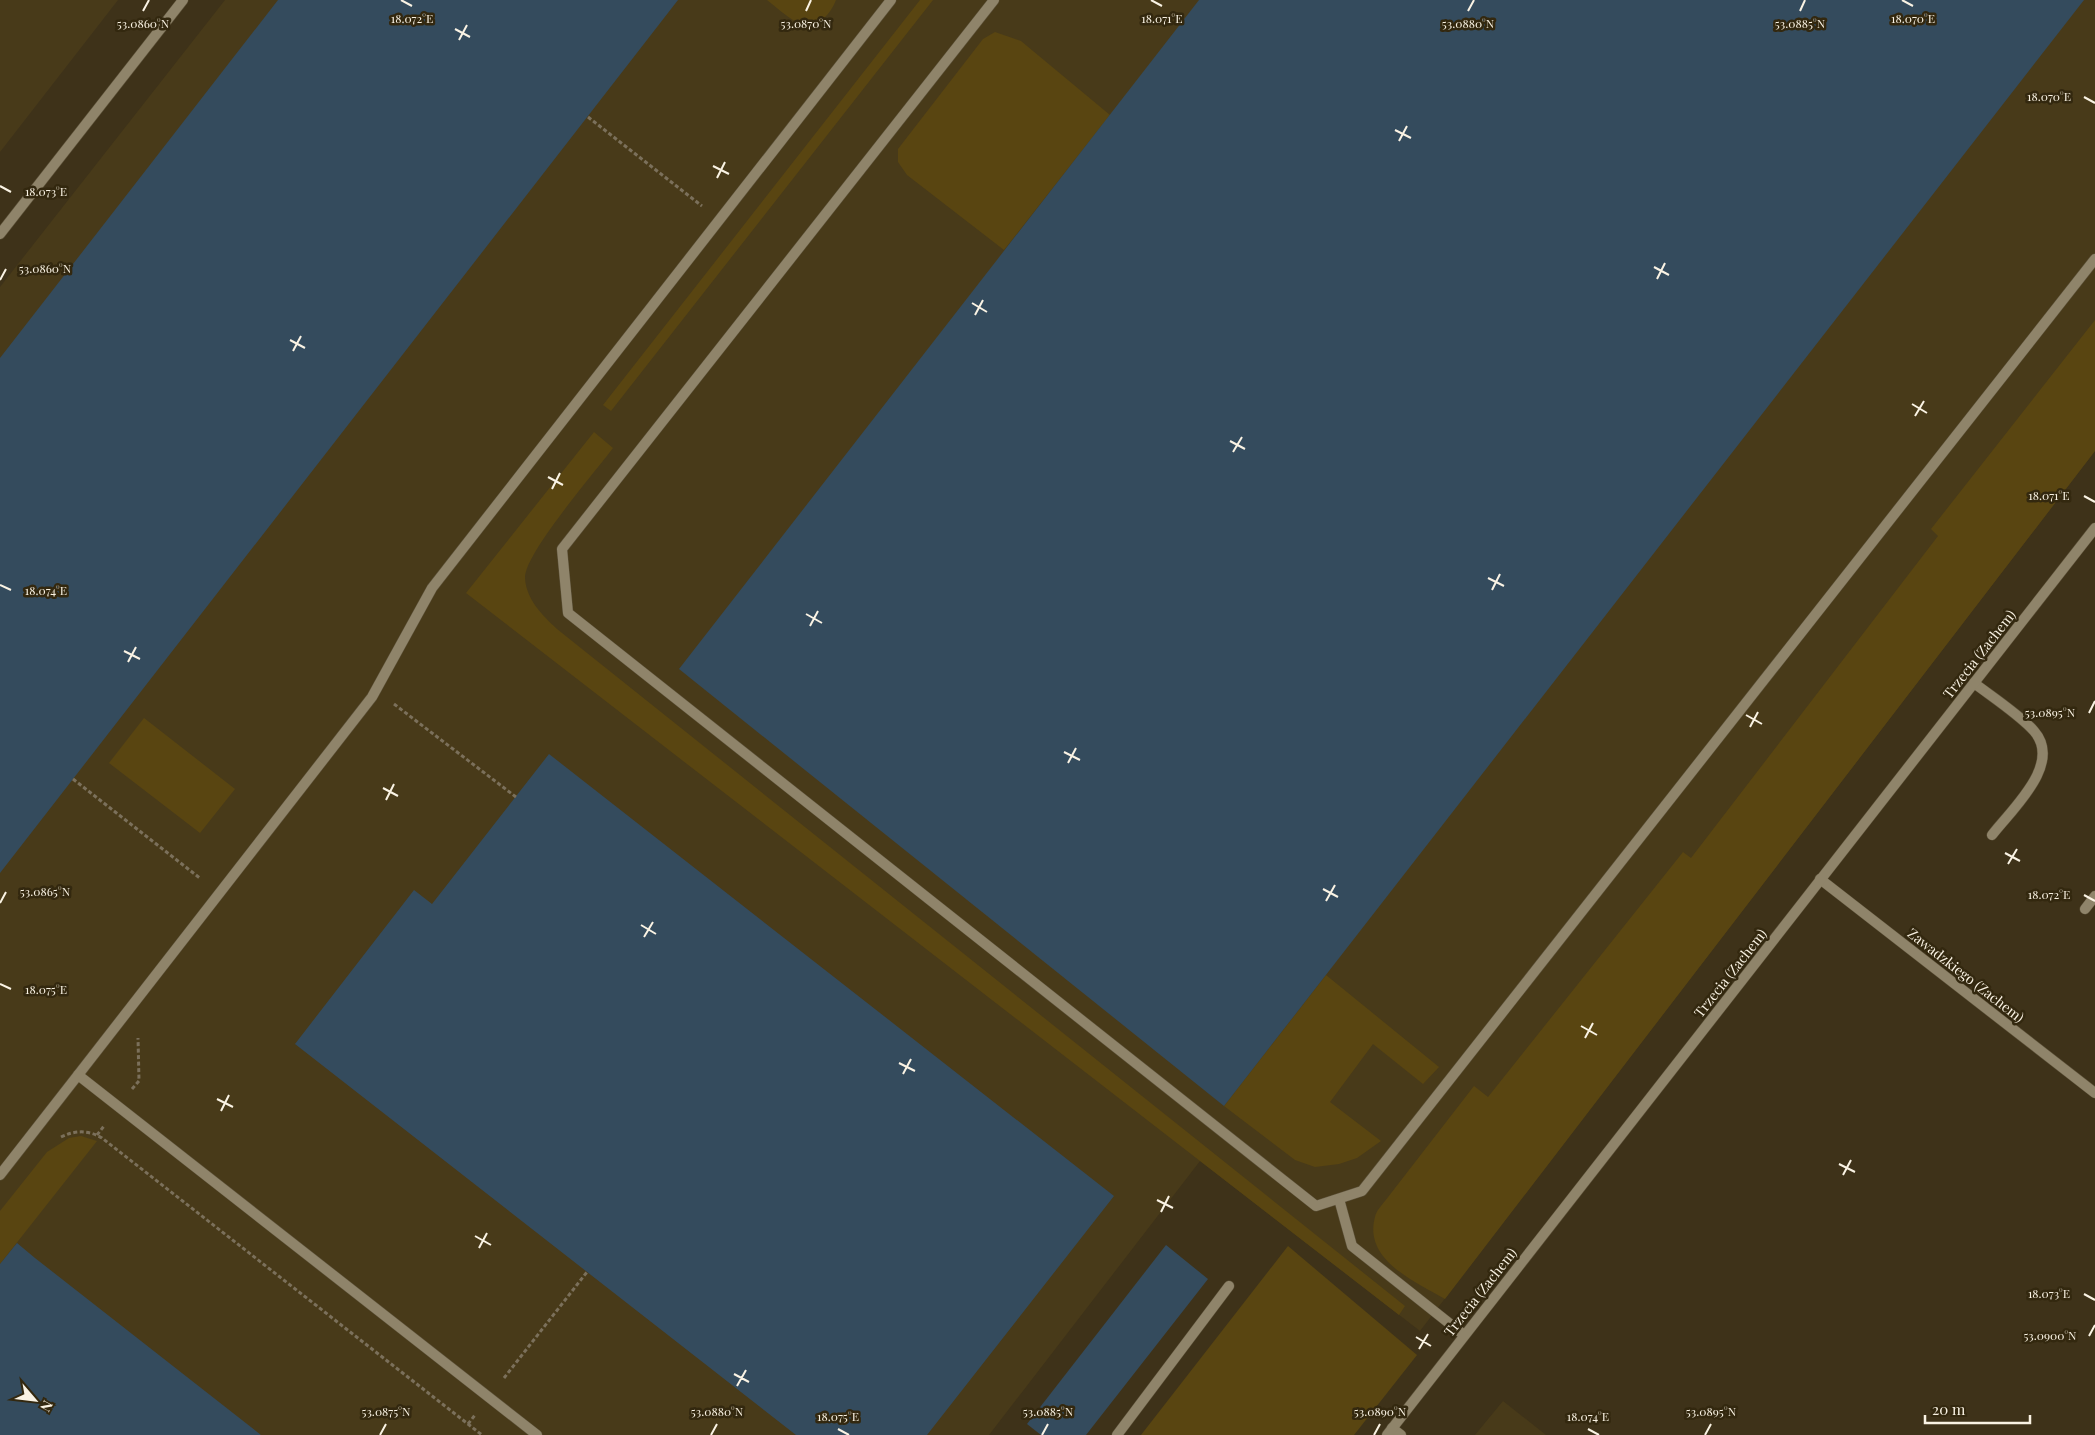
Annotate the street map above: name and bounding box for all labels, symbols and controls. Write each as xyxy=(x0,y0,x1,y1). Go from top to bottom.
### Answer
text: 18.072°E xyxy=(391,10,433,26)
text: 18.071°E xyxy=(1141,10,1183,26)
text: 18.070°E xyxy=(1891,10,1935,26)
text: 53.0860°N xyxy=(117,15,170,31)
text: 53.0870°N xyxy=(780,15,832,31)
text: 53.0880°N xyxy=(1442,15,1495,31)
text: 53.0885°N xyxy=(1775,15,1826,31)
text: 18.070°E xyxy=(2027,88,2071,104)
text: 18.073°E xyxy=(25,183,67,199)
text: 53.0860°N xyxy=(19,260,72,276)
text: 18.071°E xyxy=(2028,487,2070,503)
text: 18.074°E xyxy=(25,582,67,598)
street label: Trzecia (Zachem) xyxy=(1938,606,2020,702)
text: 53.0895°N xyxy=(2025,704,2076,720)
text: 53.0865°N xyxy=(20,883,71,899)
text: 18.072°E xyxy=(2028,886,2070,902)
street label: Zawadzkiego (Zachem) xyxy=(1904,924,2028,1026)
street label: Trzecia (Zachem) xyxy=(1689,925,1771,1021)
text: 18.075°E xyxy=(25,981,67,997)
street label: Trzecia (Zachem) xyxy=(1439,1244,1521,1340)
text: 18.073°E xyxy=(2028,1285,2070,1301)
text: 53.0900°N xyxy=(2023,1327,2077,1343)
north arrow xyxy=(10,1375,60,1425)
scale bar xyxy=(1925,1392,2030,1424)
text: N xyxy=(36,1397,58,1415)
text: 20 m xyxy=(1932,1399,1966,1419)
text: 53.0875°N xyxy=(361,1403,411,1419)
text: 53.0880°N xyxy=(691,1403,744,1419)
text: 53.0885°N xyxy=(1023,1403,1074,1419)
text: 53.0890°N xyxy=(1354,1403,1407,1419)
text: 53.0895°N xyxy=(1686,1403,1737,1419)
text: 18.075°E xyxy=(817,1408,859,1424)
text: 18.074°E xyxy=(1567,1408,1609,1424)

